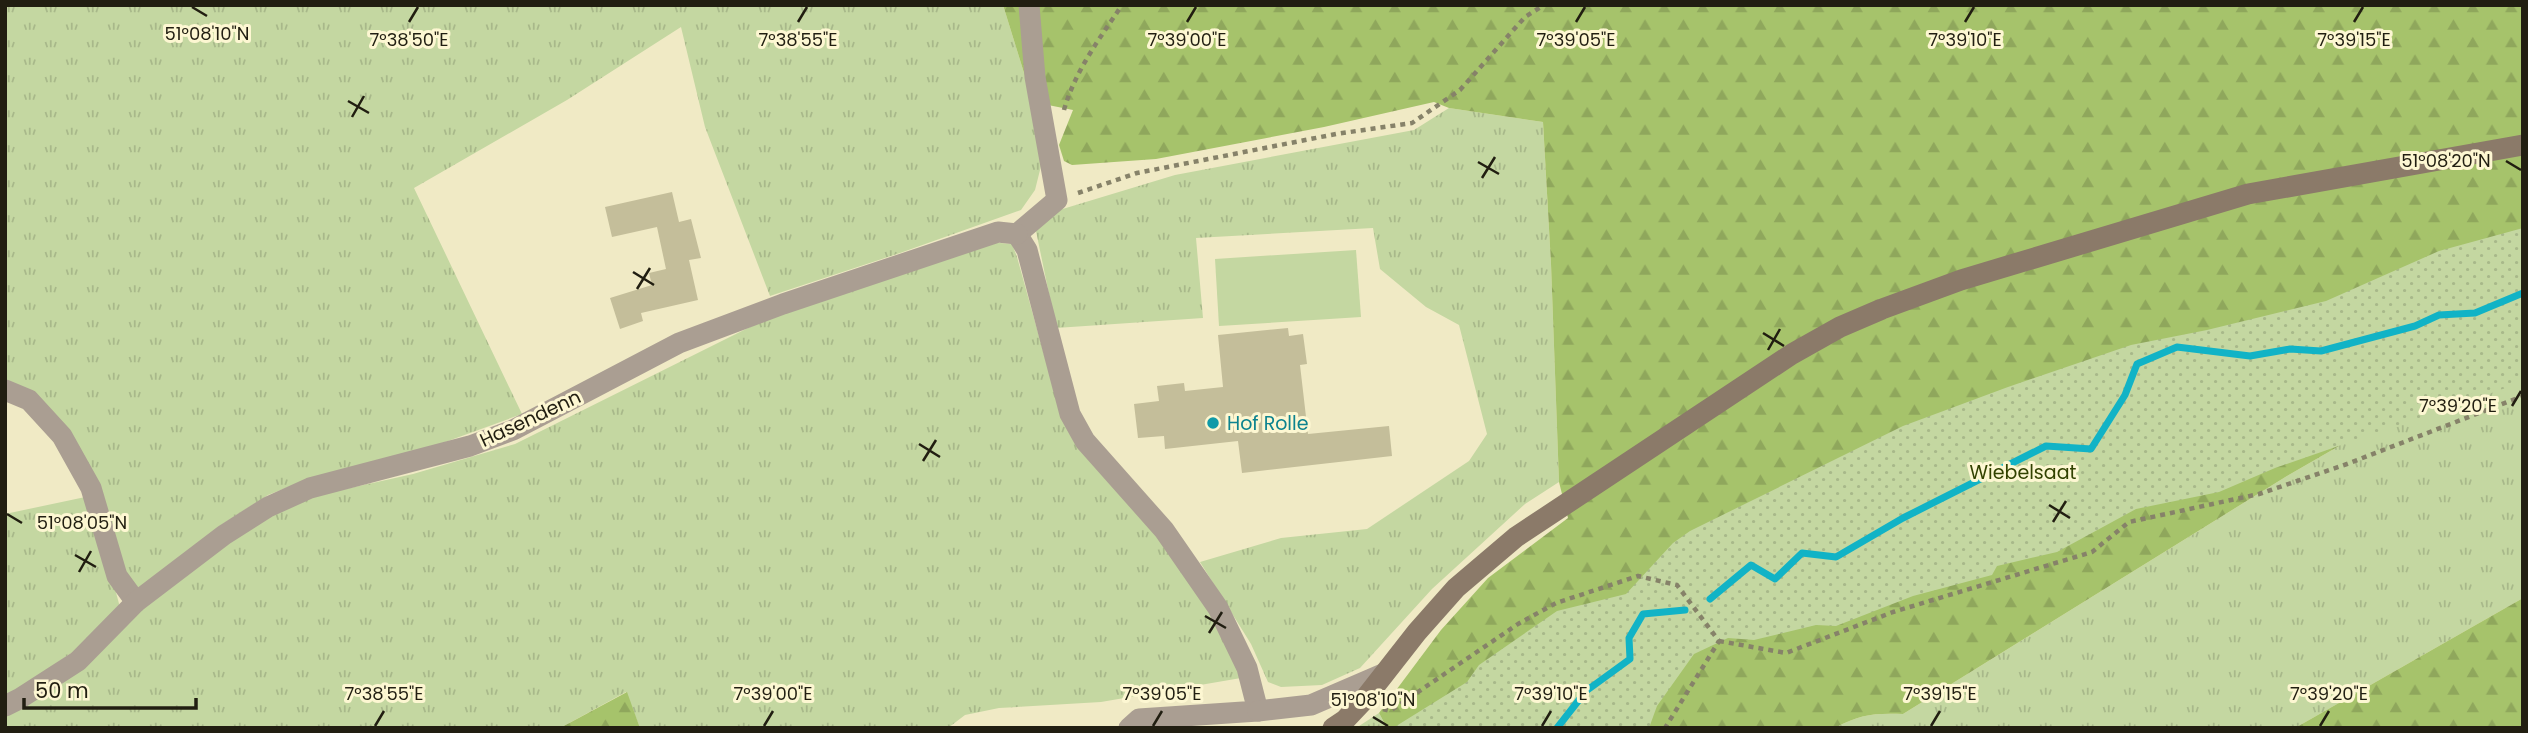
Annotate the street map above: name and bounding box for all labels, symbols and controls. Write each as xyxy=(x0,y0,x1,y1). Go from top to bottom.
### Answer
text: 51°08'10"N xyxy=(165,21,249,46)
text: 7°38'50"E xyxy=(369,27,449,52)
text: 7°38'55"E xyxy=(758,27,838,52)
text: 7°39'00"E xyxy=(1147,27,1227,52)
text: 7°39'05"E xyxy=(1536,27,1616,52)
text: 7°39'10"E xyxy=(1928,27,2002,52)
text: 7°39'15"E xyxy=(2317,27,2391,52)
text: 51°08'20"N xyxy=(2401,148,2491,173)
street label: Hasendenn xyxy=(475,383,585,454)
text: 7°39'20"E xyxy=(2419,393,2497,418)
place label: Hof Rolle xyxy=(1227,410,1308,437)
marker: Hof Rolle xyxy=(1205,415,1221,431)
park label: Wiebelsaat xyxy=(1970,459,2076,486)
text: 51°08'05"N xyxy=(37,510,127,535)
scale bar xyxy=(24,666,196,710)
text: 50 m xyxy=(35,676,89,705)
text: 7°38'55"E xyxy=(344,681,424,706)
text: 7°39'00"E xyxy=(733,681,813,706)
text: 7°39'05"E xyxy=(1122,681,1202,706)
text: 7°39'10"E xyxy=(1514,681,1588,706)
text: 7°39'15"E xyxy=(1903,681,1977,706)
text: 7°39'20"E xyxy=(2290,681,2368,706)
text: 51°08'10"N xyxy=(1331,687,1415,712)

